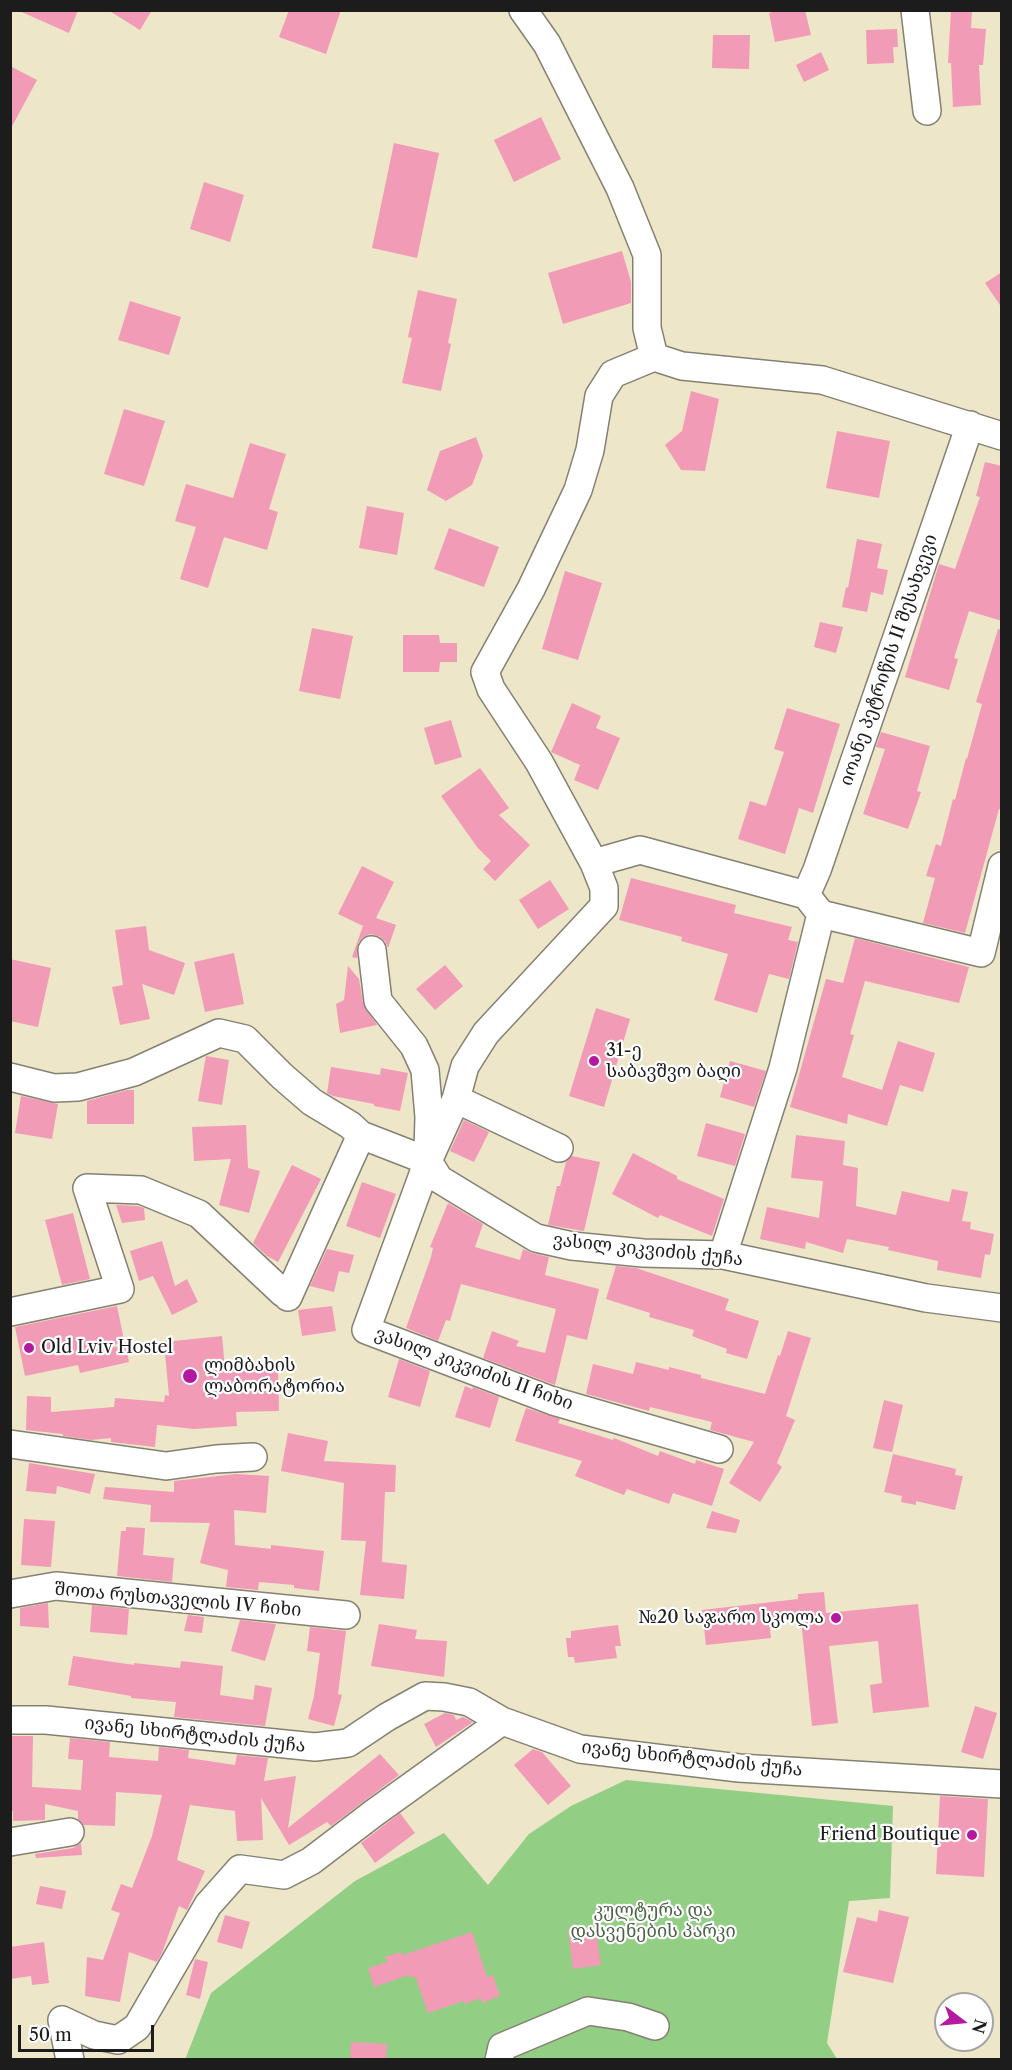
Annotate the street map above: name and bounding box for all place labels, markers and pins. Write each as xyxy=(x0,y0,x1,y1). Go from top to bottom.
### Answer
place label: 31-ე საბავშვო ბაღი xyxy=(606,1040,741,1082)
marker: 31-ე საბავშვო ბაღი xyxy=(587,1054,601,1068)
place label: Old Lviv Hostel xyxy=(41,1337,173,1359)
marker: Old Lviv Hostel xyxy=(22,1341,36,1355)
place label: ლიმბახის ლაბორატორია xyxy=(204,1355,345,1398)
marker: ლიმბახის ლაბორატორია xyxy=(181,1367,199,1385)
place label: №20 საჯარო სკოლა xyxy=(639,1607,824,1629)
marker: №20 საჯარო სკოლა xyxy=(829,1611,843,1625)
place label: Friend Boutique xyxy=(820,1824,960,1846)
marker: Friend Boutique xyxy=(965,1828,979,1842)

